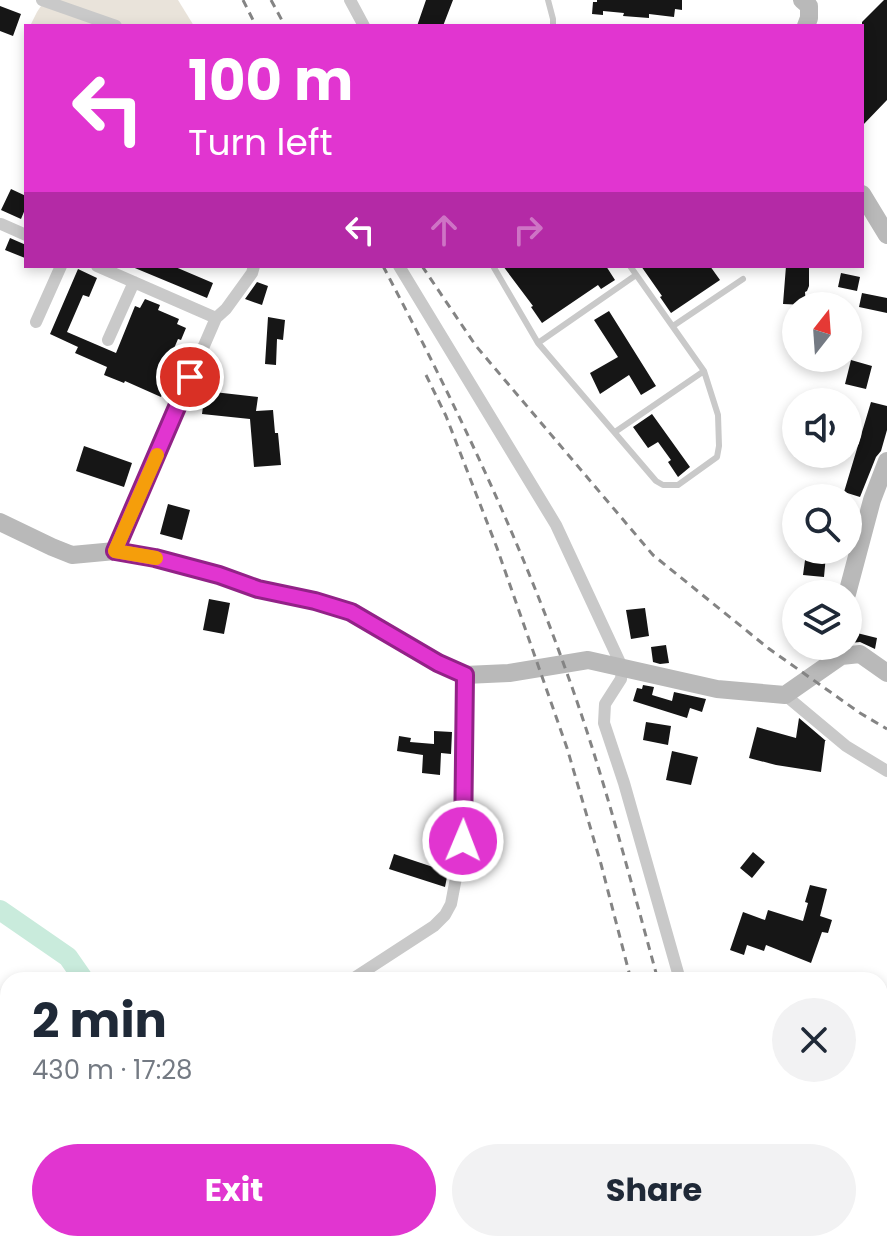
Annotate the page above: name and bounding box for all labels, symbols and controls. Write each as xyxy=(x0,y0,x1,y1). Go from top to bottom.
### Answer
text: 100 m xyxy=(188,41,353,120)
icon: left xyxy=(56,56,160,160)
text: Turn left xyxy=(188,117,333,168)
icon: left xyxy=(338,208,382,252)
icon: ahead xyxy=(422,208,466,252)
icon: right xyxy=(506,208,550,252)
north arrow xyxy=(782,292,862,372)
map controls xyxy=(782,292,862,660)
pin xyxy=(156,343,224,411)
icon: arrive xyxy=(168,355,212,399)
button: sound xyxy=(782,388,862,468)
button: search xyxy=(782,484,862,564)
button: layers xyxy=(782,580,862,660)
position arrow xyxy=(421,799,505,883)
text: 2 min xyxy=(32,987,167,1054)
button: close xyxy=(772,998,856,1082)
text: 430 m · 17:28 xyxy=(32,1052,193,1088)
button: Exit xyxy=(32,1144,436,1236)
button: Share xyxy=(452,1144,856,1236)

